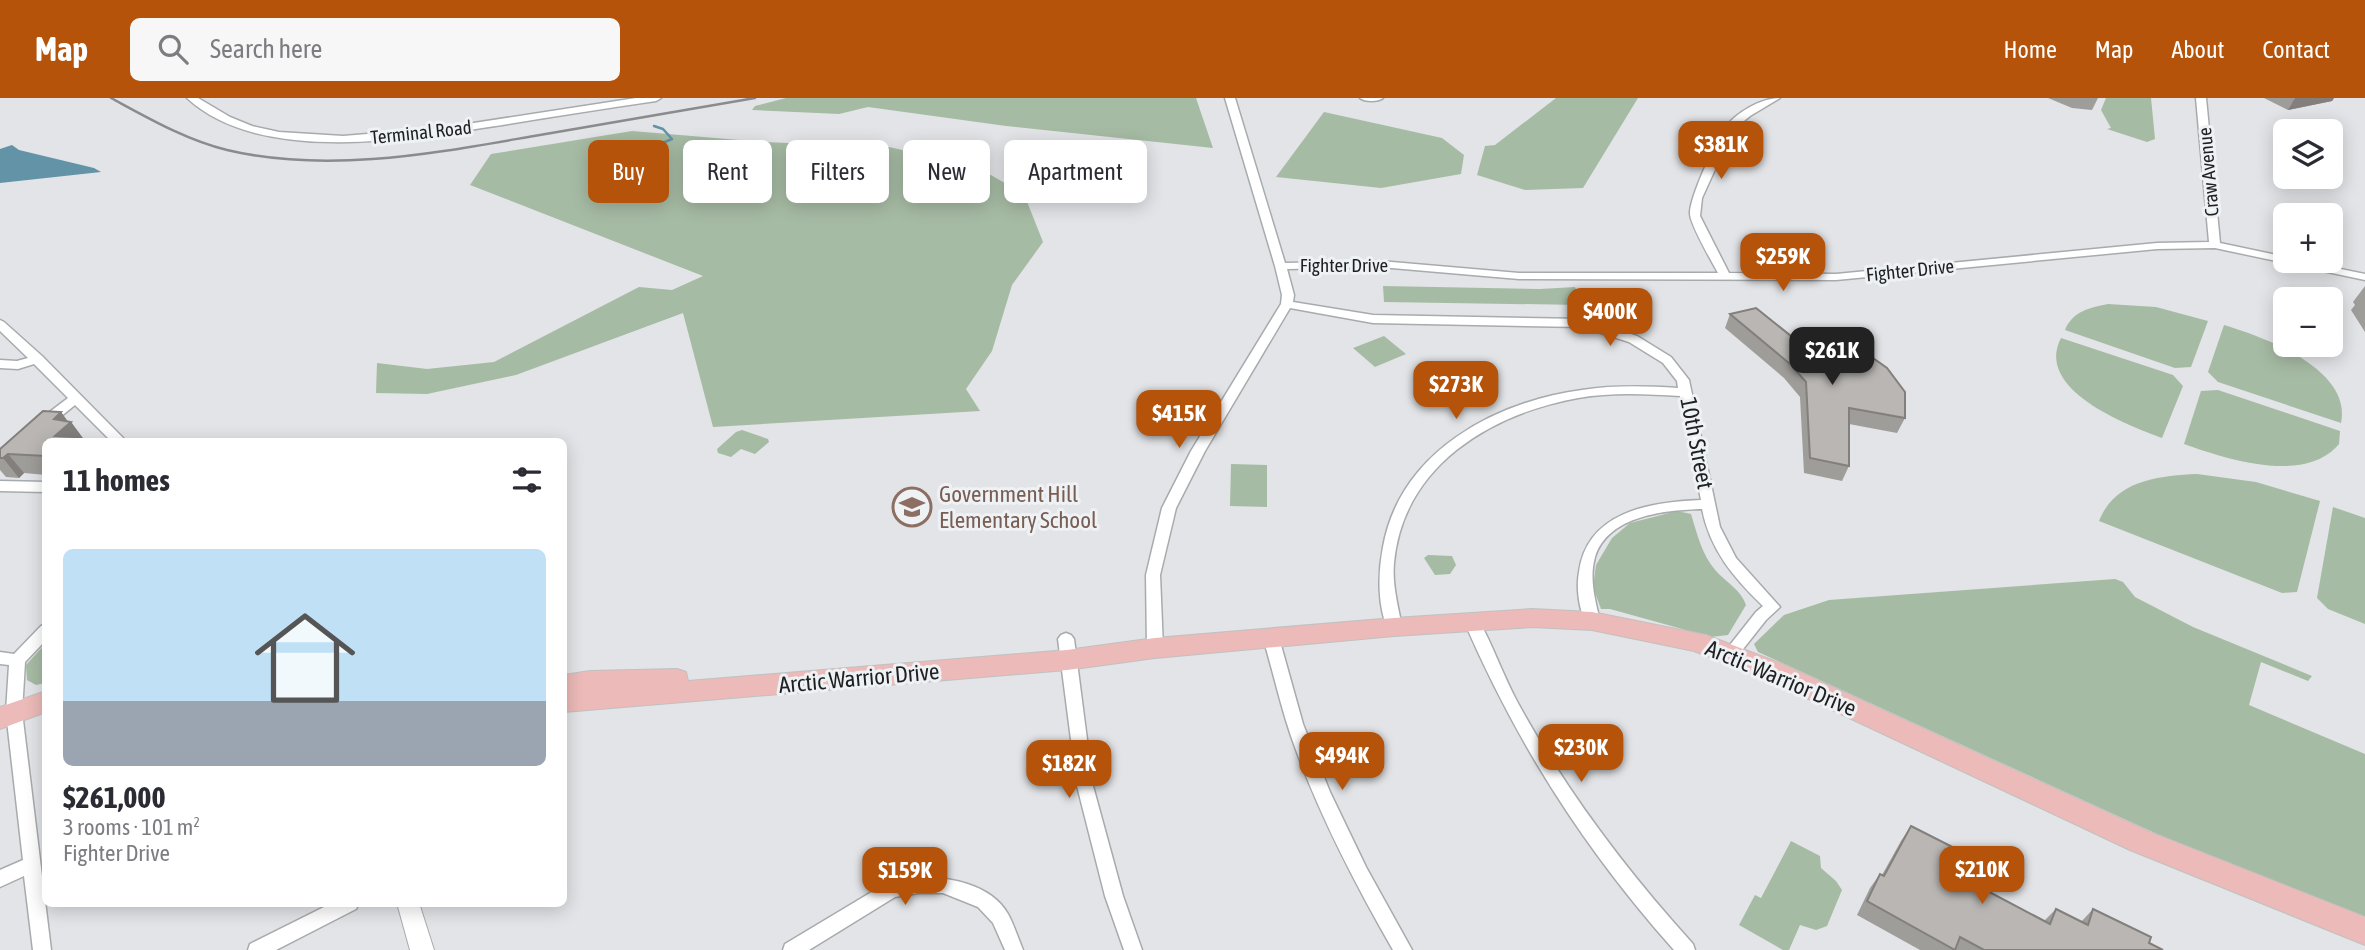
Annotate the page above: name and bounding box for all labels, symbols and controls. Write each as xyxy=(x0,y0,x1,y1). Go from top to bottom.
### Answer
search box xyxy=(130,18,620,81)
text: Map xyxy=(35,30,88,68)
icon: search xyxy=(154,30,192,68)
text: Search here xyxy=(210,34,322,64)
text: Home xyxy=(2003,36,2057,63)
text: Map xyxy=(2095,36,2133,63)
text: About xyxy=(2171,36,2224,63)
text: Contact xyxy=(2262,36,2330,63)
street label: Terminal Road xyxy=(369,116,473,148)
map controls xyxy=(2273,119,2343,357)
button: layers xyxy=(2273,119,2343,189)
pin: $381K xyxy=(1672,122,1770,181)
street label: Craw Avenue xyxy=(2193,127,2223,217)
text: $381K xyxy=(1694,131,1748,157)
chip: Buy xyxy=(588,140,669,203)
chip: Rent xyxy=(683,140,772,203)
chip: Filters xyxy=(786,140,889,203)
chip: New xyxy=(903,140,990,203)
chip: Apartment xyxy=(1004,140,1147,203)
button: + xyxy=(2273,203,2343,273)
pin: $259K xyxy=(1734,234,1832,293)
text: $259K xyxy=(1756,243,1810,269)
street label: Fighter Drive xyxy=(1300,254,1388,276)
street label: Fighter Drive xyxy=(1865,254,1955,286)
button: − xyxy=(2273,287,2343,357)
pin: $400K xyxy=(1561,288,1659,348)
text: $400K xyxy=(1583,298,1637,324)
pin: $261K xyxy=(1783,328,1881,387)
text: $261K xyxy=(1805,337,1859,363)
pin: $273K xyxy=(1407,362,1505,421)
text: $273K xyxy=(1429,371,1483,397)
pin: $415K xyxy=(1130,390,1228,450)
street label: 10th Street xyxy=(1675,395,1719,491)
text: $415K xyxy=(1152,400,1206,426)
icon: filters xyxy=(508,461,546,499)
text: 11 homes xyxy=(63,463,170,497)
place label: Government Hill Elementary School xyxy=(939,481,1097,533)
school or university icon: Government Hill Elementary School xyxy=(891,486,933,528)
icon: home xyxy=(242,595,368,721)
street label: Arctic Warrior Drive xyxy=(1702,635,1860,721)
street label: Arctic Warrior Drive xyxy=(778,658,940,698)
pin: $230K xyxy=(1532,724,1630,784)
pin: $494K xyxy=(1293,732,1391,792)
text: $230K xyxy=(1554,734,1608,760)
pin: $182K xyxy=(1020,740,1118,800)
text: $494K xyxy=(1315,742,1369,768)
text: $182K xyxy=(1042,750,1096,776)
text: $261,000 xyxy=(63,780,166,814)
text: 3 rooms · 101 m² xyxy=(63,814,200,840)
text: Fighter Drive xyxy=(63,840,170,866)
pin: $210K xyxy=(1933,846,2031,906)
pin: $159K xyxy=(856,848,954,907)
text: $210K xyxy=(1955,856,2009,882)
text: $159K xyxy=(878,857,932,883)

